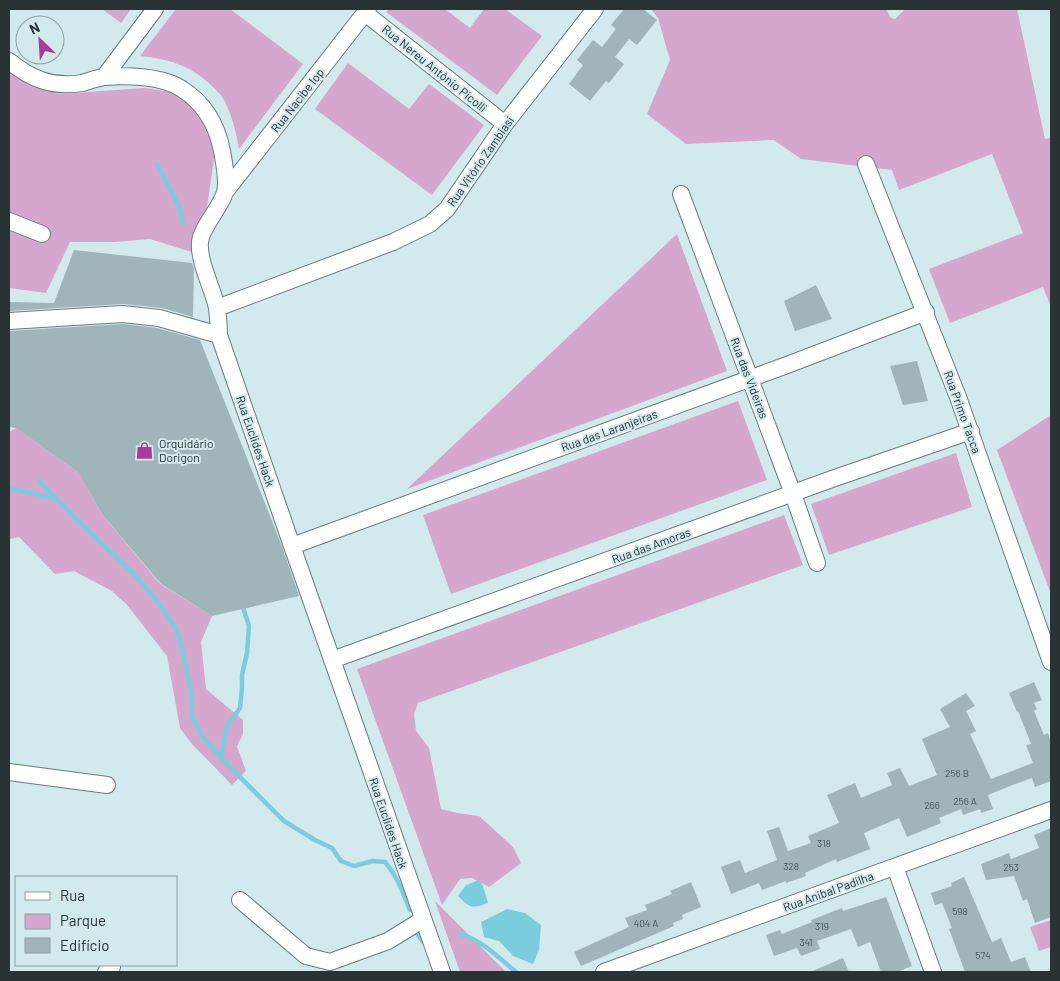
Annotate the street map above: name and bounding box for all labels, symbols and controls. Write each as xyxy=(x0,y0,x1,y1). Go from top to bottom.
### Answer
north arrow xyxy=(15,15,65,65)
text: N xyxy=(26,18,42,37)
street label: Rua Nereu Antônio Picolli xyxy=(380,21,490,115)
street label: Rua Nacibe Iop xyxy=(268,65,326,135)
street label: Rua Vitório Zambiasi xyxy=(444,113,516,209)
street label: Rua das Videiras xyxy=(728,336,772,421)
street label: Rua Primo Tacca xyxy=(942,369,984,455)
street label: Rua Euclides Hack xyxy=(234,394,278,488)
street label: Rua das Laranjeiras xyxy=(559,406,659,454)
place label: Orquidário Dorigon xyxy=(159,436,213,464)
shop icon: Orquidário Dorigon xyxy=(135,440,155,460)
street label: Rua das Amoras xyxy=(610,524,693,566)
house number: 256 B xyxy=(945,767,969,779)
street label: Rua Euclides Hack xyxy=(367,776,411,870)
house number: 256 A xyxy=(953,795,977,807)
house number: 266 xyxy=(924,799,940,811)
house number: 318 xyxy=(817,837,831,849)
house number: 328 xyxy=(783,860,799,872)
house number: 253 xyxy=(1003,861,1019,873)
street label: Rua Anibal Padilha xyxy=(781,868,875,914)
legend xyxy=(15,876,178,966)
text: Rua xyxy=(60,886,85,904)
house number: 598 xyxy=(952,905,968,917)
text: Parque xyxy=(60,911,106,929)
house number: 404 A xyxy=(634,917,658,929)
house number: 319 xyxy=(815,920,829,932)
text: Edifício xyxy=(60,936,109,954)
house number: 341 xyxy=(799,936,813,948)
house number: 574 xyxy=(975,949,991,961)

